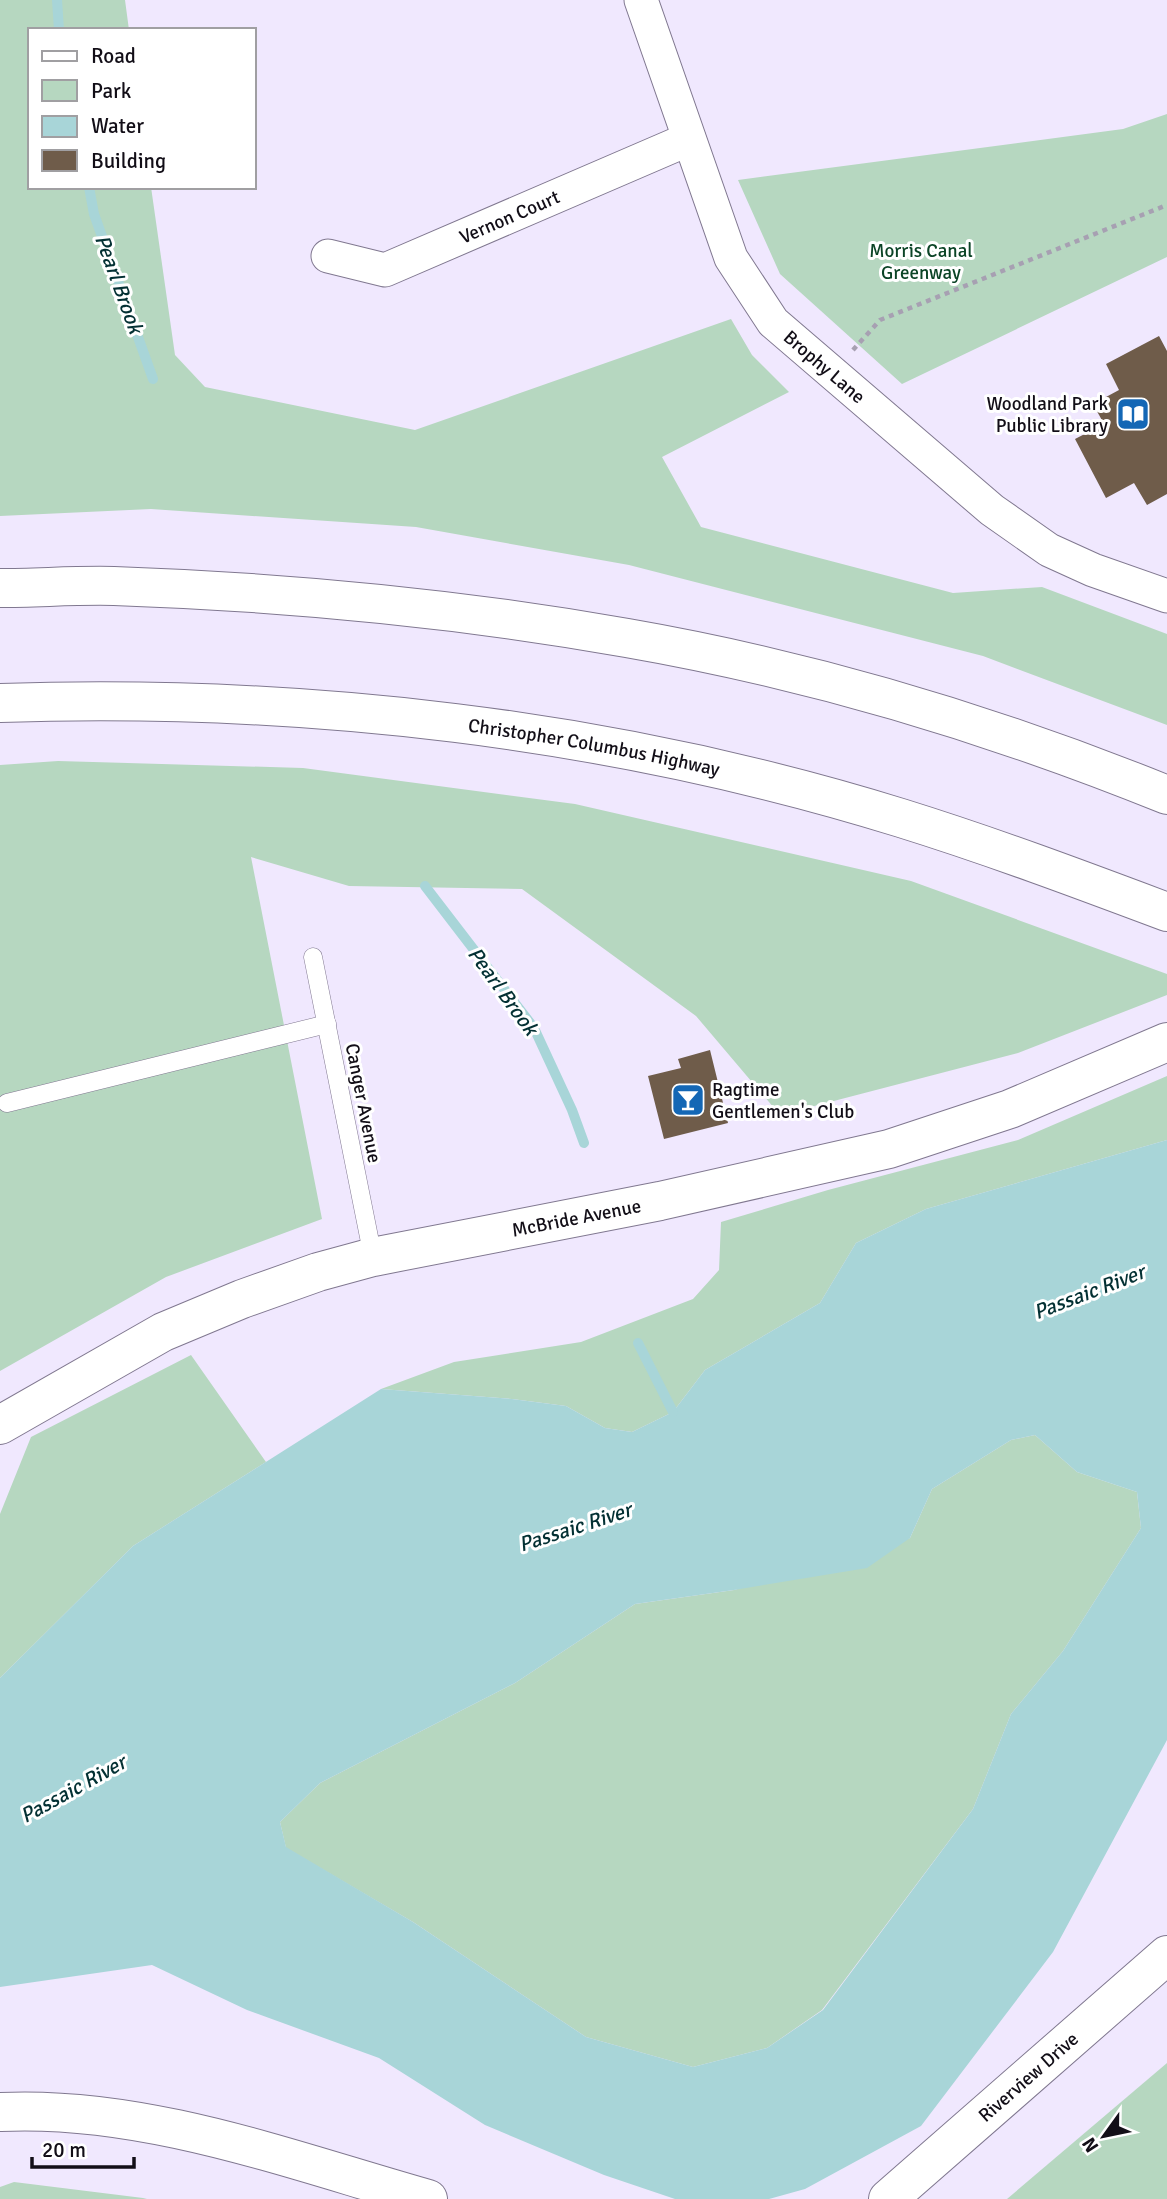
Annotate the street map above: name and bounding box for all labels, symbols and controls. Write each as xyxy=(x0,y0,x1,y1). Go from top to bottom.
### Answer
legend xyxy=(28,28,256,189)
text: Road xyxy=(91,43,136,69)
text: Park xyxy=(91,78,132,104)
text: Water xyxy=(91,113,144,139)
text: Building xyxy=(91,148,166,174)
street label: Vernon Court xyxy=(456,185,564,250)
water label: Pearl Brook xyxy=(89,231,150,339)
park label: Morris Canal Greenway xyxy=(869,239,973,285)
street label: Brophy Lane xyxy=(778,325,870,409)
place label: Woodland Park Public Library xyxy=(986,392,1108,438)
library icon: Woodland Park Public Library xyxy=(1114,395,1152,433)
street label: Christopher Columbus Highway xyxy=(467,714,722,782)
water label: Pearl Brook xyxy=(462,942,545,1042)
street label: Canger Avenue xyxy=(340,1041,386,1165)
place label: Ragtime Gentlemen's Club xyxy=(712,1078,854,1124)
bar icon: Ragtime Gentlemen's Club xyxy=(669,1081,707,1119)
street label: McBride Avenue xyxy=(510,1194,643,1243)
water label: Passaic River xyxy=(1030,1258,1151,1325)
water label: Passaic River xyxy=(515,1496,638,1557)
water label: Passaic River xyxy=(16,1748,133,1829)
street label: Riverview Drive xyxy=(974,2027,1084,2128)
north arrow xyxy=(1069,2101,1139,2171)
scale bar xyxy=(32,2126,133,2170)
text: N xyxy=(1077,2133,1104,2157)
text: 20 m xyxy=(42,2137,86,2163)

